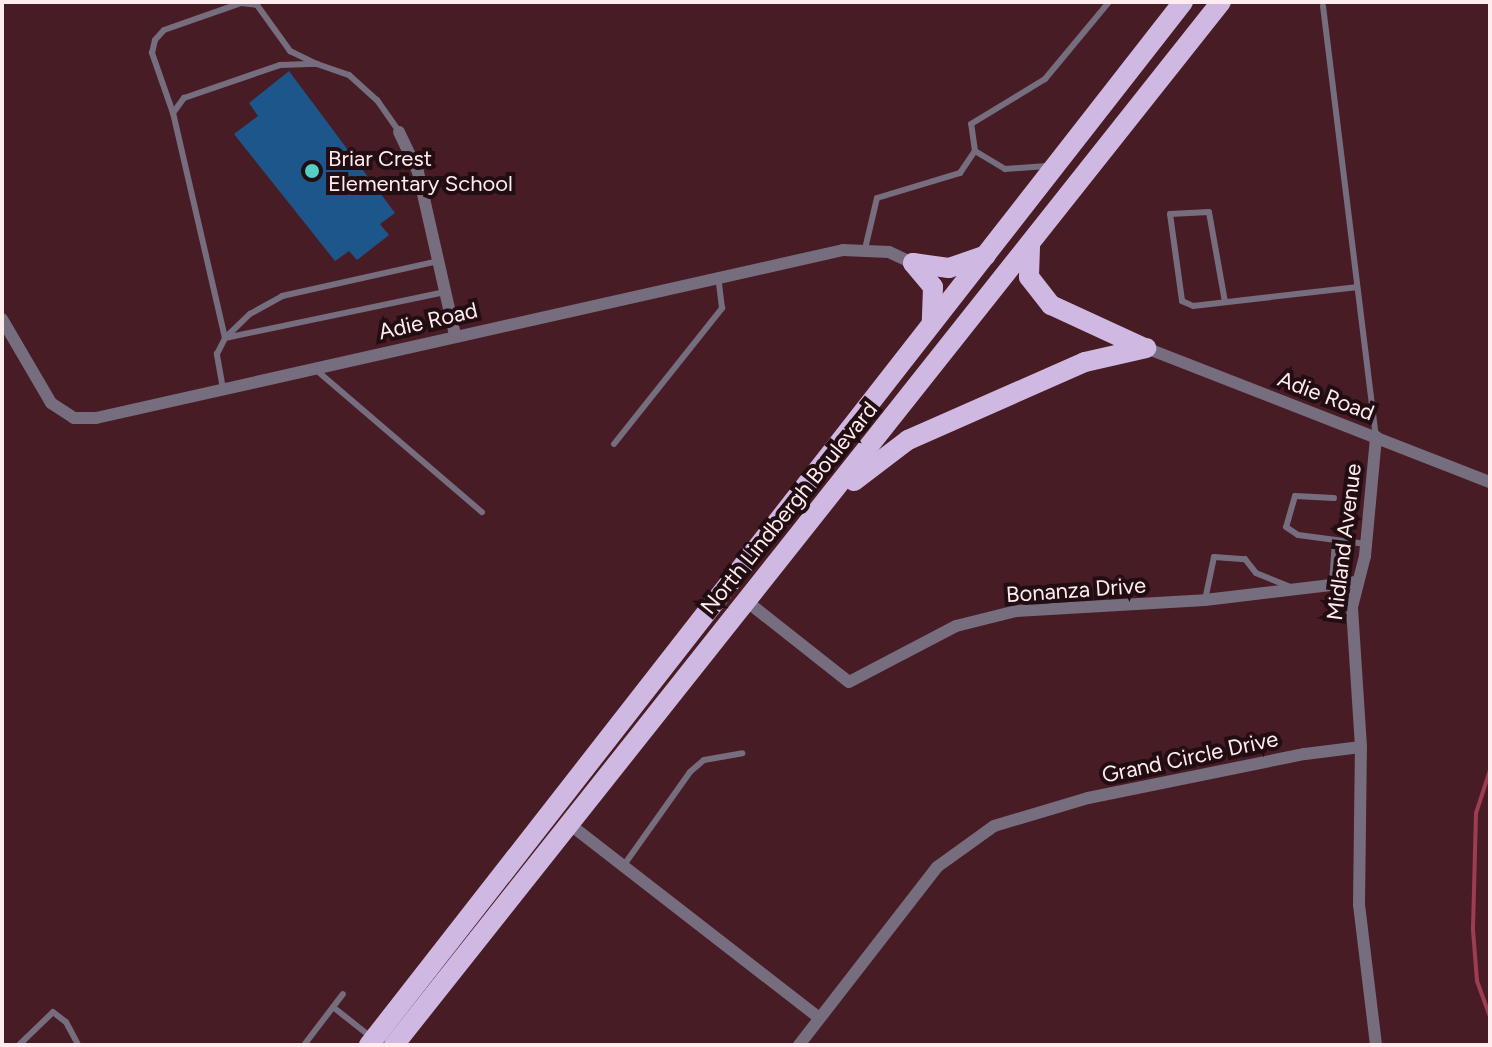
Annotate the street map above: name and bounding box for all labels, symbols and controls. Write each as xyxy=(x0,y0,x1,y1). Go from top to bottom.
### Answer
place label: Briar Crest Elementary School xyxy=(328,145,513,196)
marker: Briar Crest Elementary School xyxy=(303,162,321,180)
street label: Adie Road xyxy=(376,297,480,345)
street label: Adie Road xyxy=(1274,366,1378,426)
street label: North Lindbergh Boulevard xyxy=(695,396,883,620)
street label: Midland Avenue xyxy=(1321,462,1367,622)
street label: Bonanza Drive xyxy=(1005,572,1147,608)
street label: Grand Circle Drive xyxy=(1099,725,1281,789)

